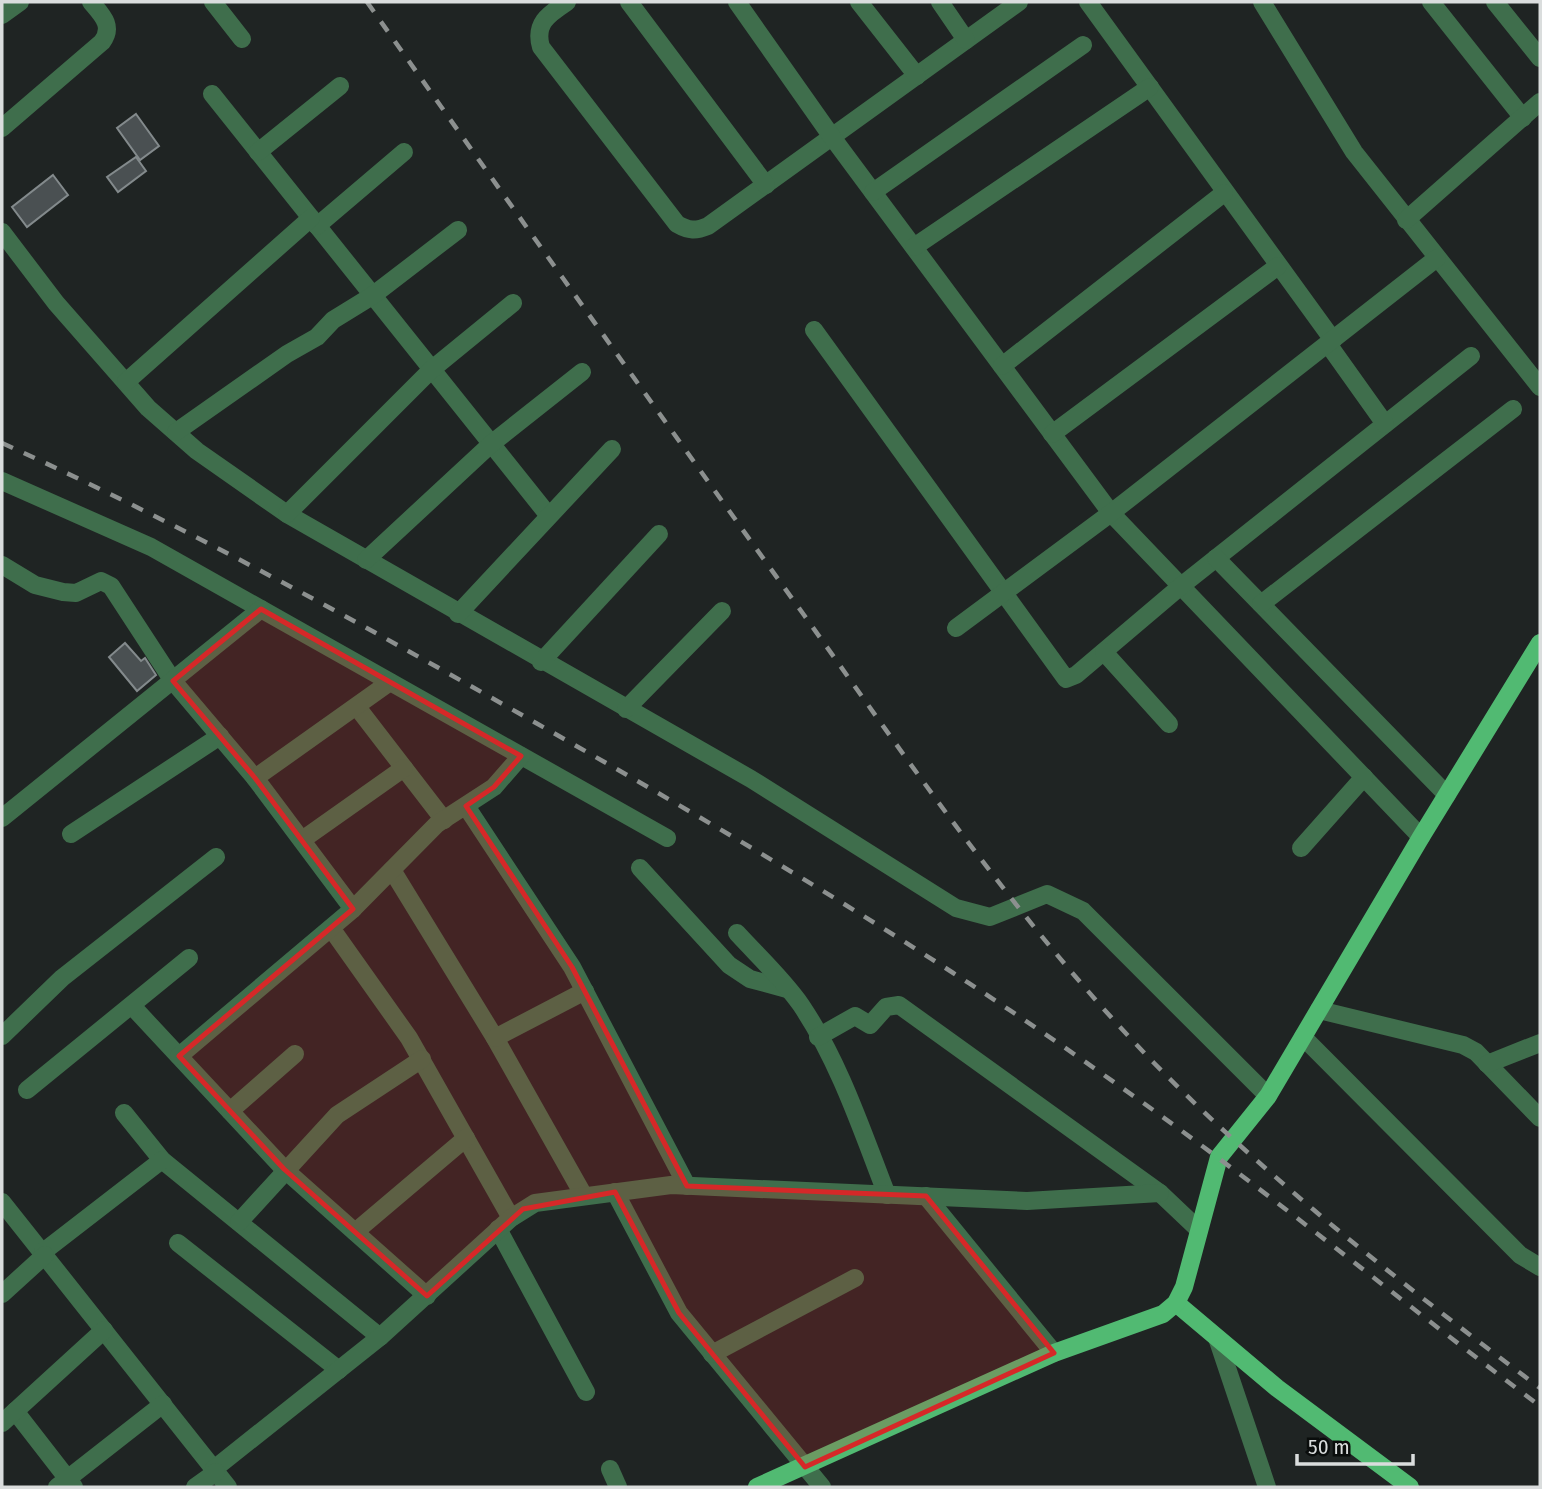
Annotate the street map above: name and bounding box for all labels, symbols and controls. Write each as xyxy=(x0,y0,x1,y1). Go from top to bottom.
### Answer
scale bar xyxy=(1297,1422,1412,1466)
text: 50 m xyxy=(1308,1434,1350,1460)

